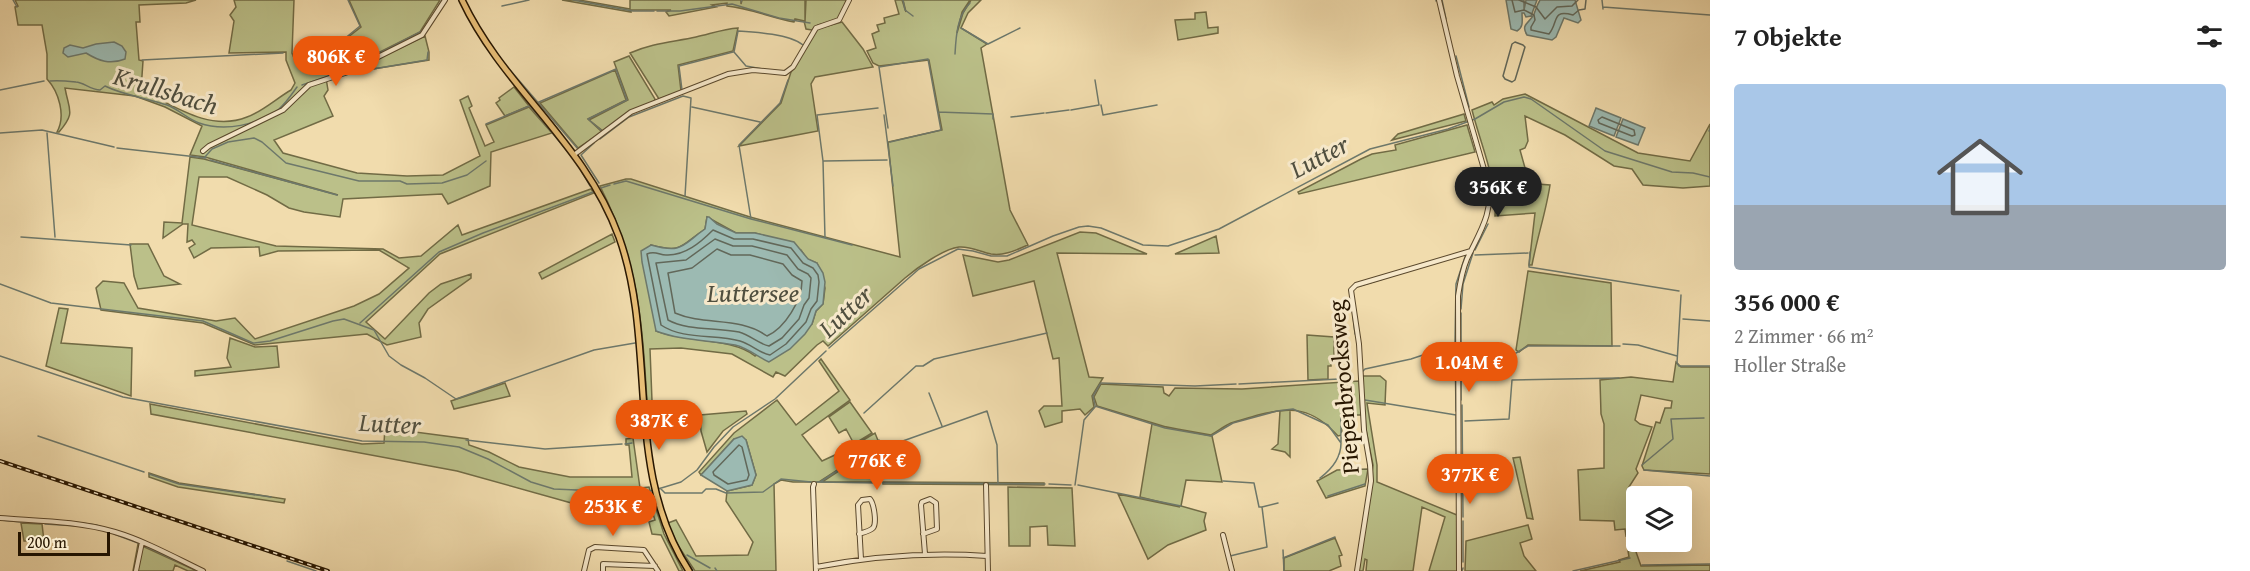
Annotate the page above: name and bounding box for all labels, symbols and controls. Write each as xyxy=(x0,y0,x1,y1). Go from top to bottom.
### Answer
text: 7 Objekte xyxy=(1734,17,1842,56)
icon: filters xyxy=(2193,20,2226,53)
pin: 806K € xyxy=(287,36,385,87)
text: 806K € xyxy=(307,41,365,70)
water label: Krullsbach xyxy=(108,55,223,124)
icon: home xyxy=(1926,123,2034,231)
water label: Lutter xyxy=(1282,124,1357,188)
pin: 356K € xyxy=(1449,167,1547,218)
text: 356K € xyxy=(1469,172,1527,201)
water label: Luttersee xyxy=(706,273,799,312)
water label: Lutter xyxy=(808,275,882,347)
text: 356 000 € xyxy=(1734,282,1840,321)
street label: Piepenbrocksweg xyxy=(1318,298,1368,475)
text: 2 Zimmer · 66 m² xyxy=(1734,321,1873,350)
pin: 1.04M € xyxy=(1414,342,1524,393)
text: 1.04M € xyxy=(1435,347,1503,376)
text: Holler Straße xyxy=(1734,350,1846,379)
pin: 387K € xyxy=(610,400,708,451)
water label: Lutter xyxy=(357,402,423,444)
text: 387K € xyxy=(630,405,688,434)
pin: 776K € xyxy=(828,440,926,491)
text: 776K € xyxy=(848,445,906,474)
pin: 377K € xyxy=(1421,454,1519,505)
text: 377K € xyxy=(1441,459,1499,488)
pin: 253K € xyxy=(564,486,662,537)
map controls xyxy=(1626,486,1692,552)
button: layers xyxy=(1626,486,1692,552)
text: 253K € xyxy=(584,491,642,520)
scale bar xyxy=(18,529,110,556)
text: 200 m xyxy=(27,530,67,554)

